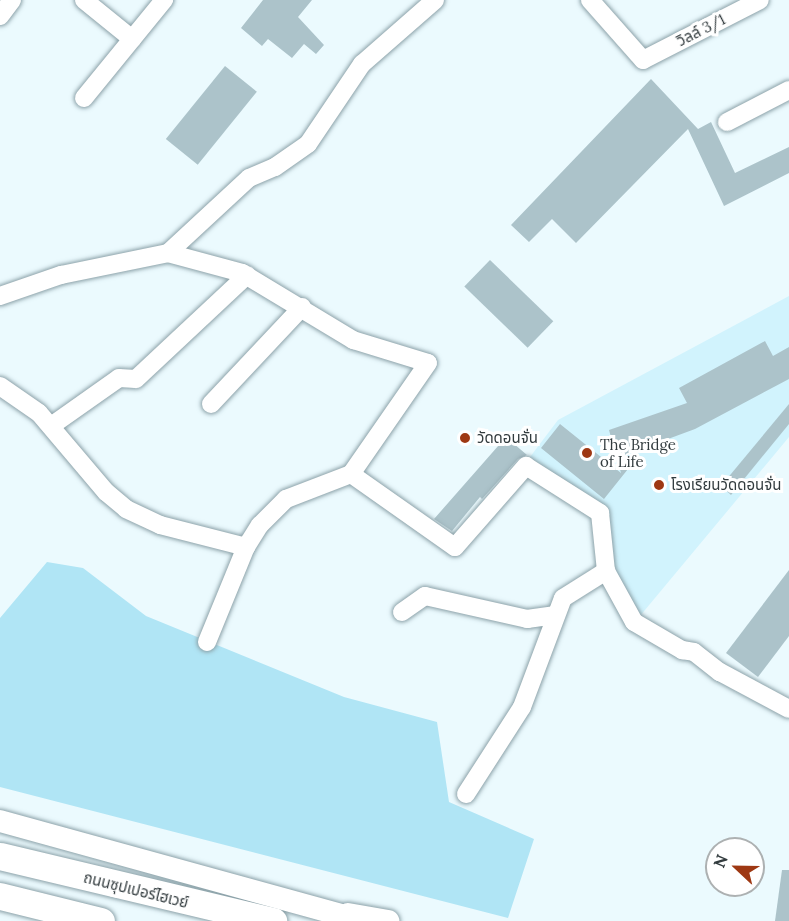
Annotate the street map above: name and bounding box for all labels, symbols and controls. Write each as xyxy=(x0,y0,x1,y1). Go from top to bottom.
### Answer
street label: วิลล์ 3/1 xyxy=(674,10,728,50)
place label: วัดดอนจั่น xyxy=(477,429,538,447)
marker: วัดดอนจั่น xyxy=(458,431,472,445)
place label: The Bridge of Life xyxy=(600,435,676,470)
marker: The Bridge of Life xyxy=(578,444,596,462)
place label: โรงเรียนวัดดอนจั่น xyxy=(671,476,781,494)
marker: โรงเรียนวัดดอนจั่น xyxy=(652,478,666,492)
north arrow xyxy=(705,837,765,897)
text: N xyxy=(709,852,732,870)
street label: ถนนซุปเปอร์ไฮเวย์ xyxy=(82,868,190,912)

